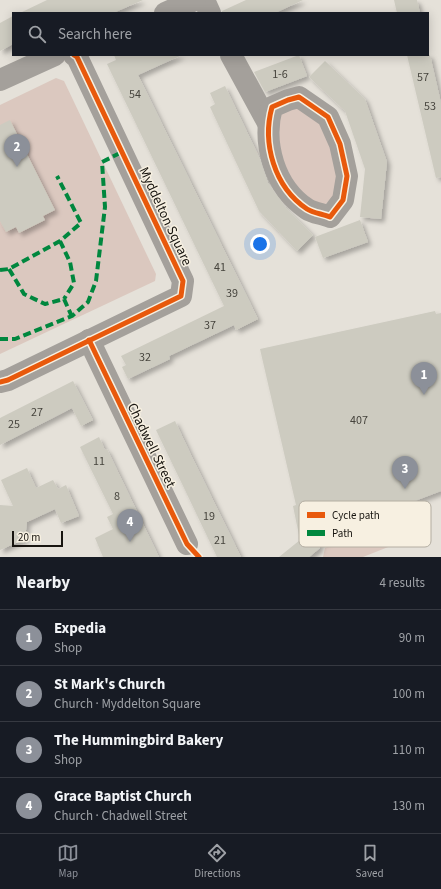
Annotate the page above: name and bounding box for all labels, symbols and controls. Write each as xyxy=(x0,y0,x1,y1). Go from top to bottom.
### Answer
search box xyxy=(12,12,429,56)
icon: search xyxy=(26,23,48,45)
text: Search here xyxy=(58,24,132,45)
house number: 1-6 xyxy=(272,66,288,83)
house number: 57 xyxy=(417,69,429,86)
house number: 54 xyxy=(129,86,141,103)
house number: 53 xyxy=(424,98,436,115)
pin: 2 xyxy=(4,134,30,167)
street label: Myddelton Square xyxy=(133,164,197,269)
your location xyxy=(250,234,270,254)
house number: 41 xyxy=(214,259,226,276)
house number: 39 xyxy=(226,285,238,302)
house number: 37 xyxy=(204,317,216,334)
house number: 32 xyxy=(139,349,151,366)
pin: 1 xyxy=(411,362,437,395)
street label: Chadwell Street xyxy=(122,400,180,492)
house number: 27 xyxy=(31,404,43,421)
house number: 407 xyxy=(350,412,368,429)
house number: 25 xyxy=(8,416,20,433)
house number: 11 xyxy=(93,453,105,470)
pin: 3 xyxy=(392,456,418,489)
house number: 8 xyxy=(114,488,120,505)
legend xyxy=(299,501,431,547)
house number: 19 xyxy=(203,508,215,525)
text: Cycle path xyxy=(332,508,380,523)
pin: 4 xyxy=(117,509,143,542)
text: Path xyxy=(332,526,353,541)
scale bar xyxy=(12,529,63,548)
text: 20 m xyxy=(18,530,40,545)
house number: 21 xyxy=(214,532,226,549)
text: Nearby xyxy=(16,571,70,595)
text: 4 results xyxy=(380,574,425,592)
text: Expedia xyxy=(54,618,106,639)
text: 1 xyxy=(26,629,32,647)
text: 90 m xyxy=(399,629,425,647)
text: Shop xyxy=(54,639,82,657)
text: St Mark's Church xyxy=(54,674,165,695)
text: 2 xyxy=(26,685,32,703)
text: 100 m xyxy=(392,685,425,703)
text: Church · Myddelton Square xyxy=(54,695,201,713)
text: The Hummingbird Bakery xyxy=(54,730,223,751)
text: 3 xyxy=(26,741,32,759)
text: 110 m xyxy=(392,741,425,759)
text: Shop xyxy=(54,751,82,769)
text: Grace Baptist Church xyxy=(54,786,192,807)
text: 4 xyxy=(26,797,32,815)
text: 130 m xyxy=(392,797,425,815)
text: Church · Chadwell Street xyxy=(54,807,187,825)
tab: Map xyxy=(57,842,79,881)
tab: Directions xyxy=(194,842,241,881)
tab: Saved xyxy=(356,842,384,881)

